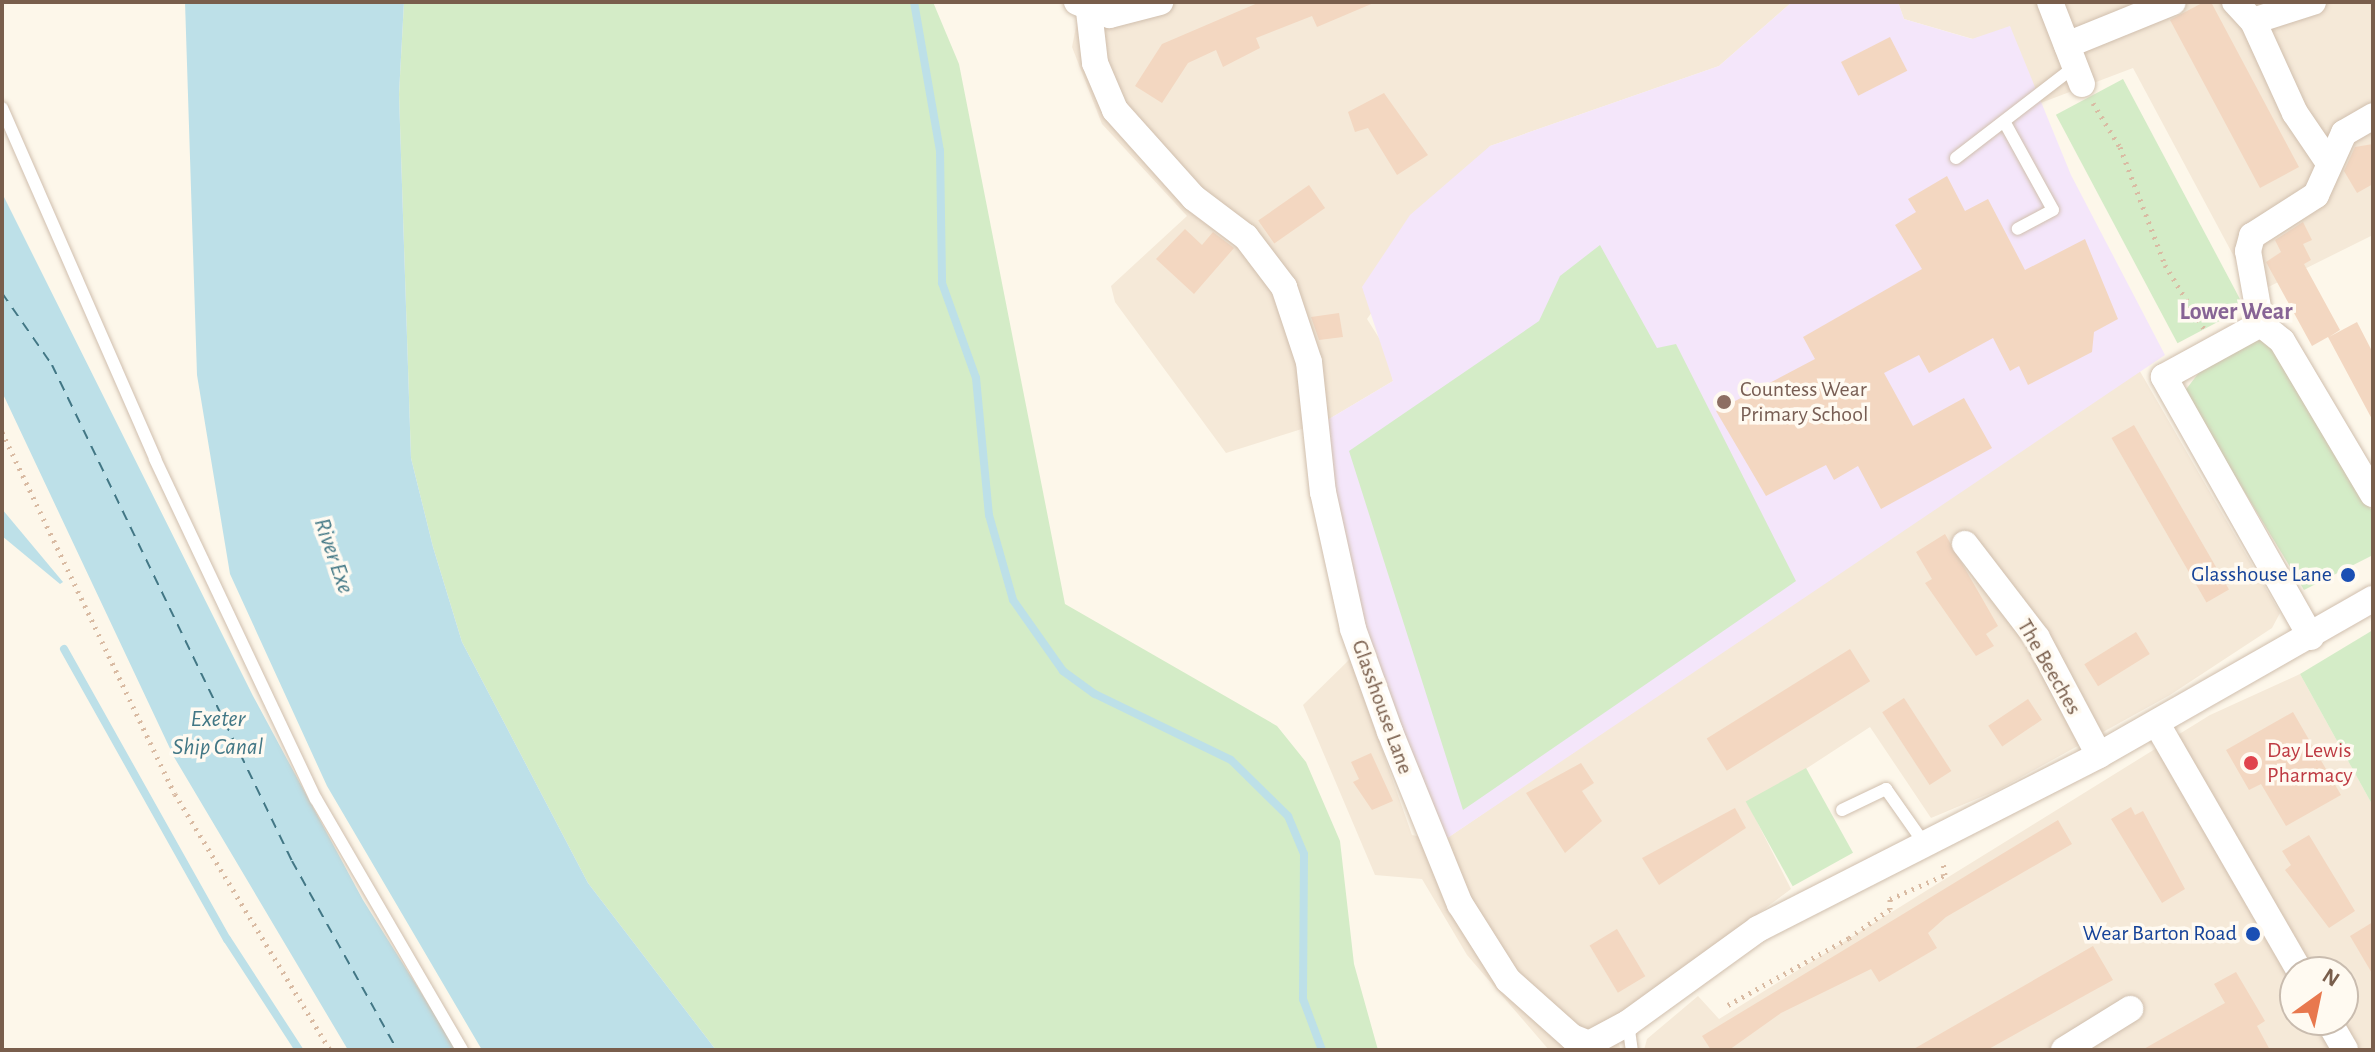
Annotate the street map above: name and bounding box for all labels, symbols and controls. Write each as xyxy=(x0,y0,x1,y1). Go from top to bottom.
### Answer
district label: Lower Wear xyxy=(2179,299,2293,327)
place label: Countess Wear Primary School xyxy=(1740,376,1868,428)
marker: Countess Wear Primary School xyxy=(1715,393,1733,411)
water label: River Exe xyxy=(307,514,359,598)
place label: Glasshouse Lane xyxy=(2191,562,2332,588)
marker: Glasshouse Lane xyxy=(2339,566,2357,584)
street label: The Beeches xyxy=(2011,615,2087,719)
street label: Glasshouse Lane xyxy=(1346,636,1418,778)
water label: Exeter Ship Canal xyxy=(173,706,263,762)
place label: Day Lewis Pharmacy xyxy=(2267,737,2353,788)
marker: Day Lewis Pharmacy xyxy=(2242,754,2260,772)
place label: Wear Barton Road xyxy=(2083,921,2237,947)
marker: Wear Barton Road xyxy=(2244,925,2262,943)
north arrow xyxy=(2279,956,2359,1036)
text: N xyxy=(2319,964,2343,991)

